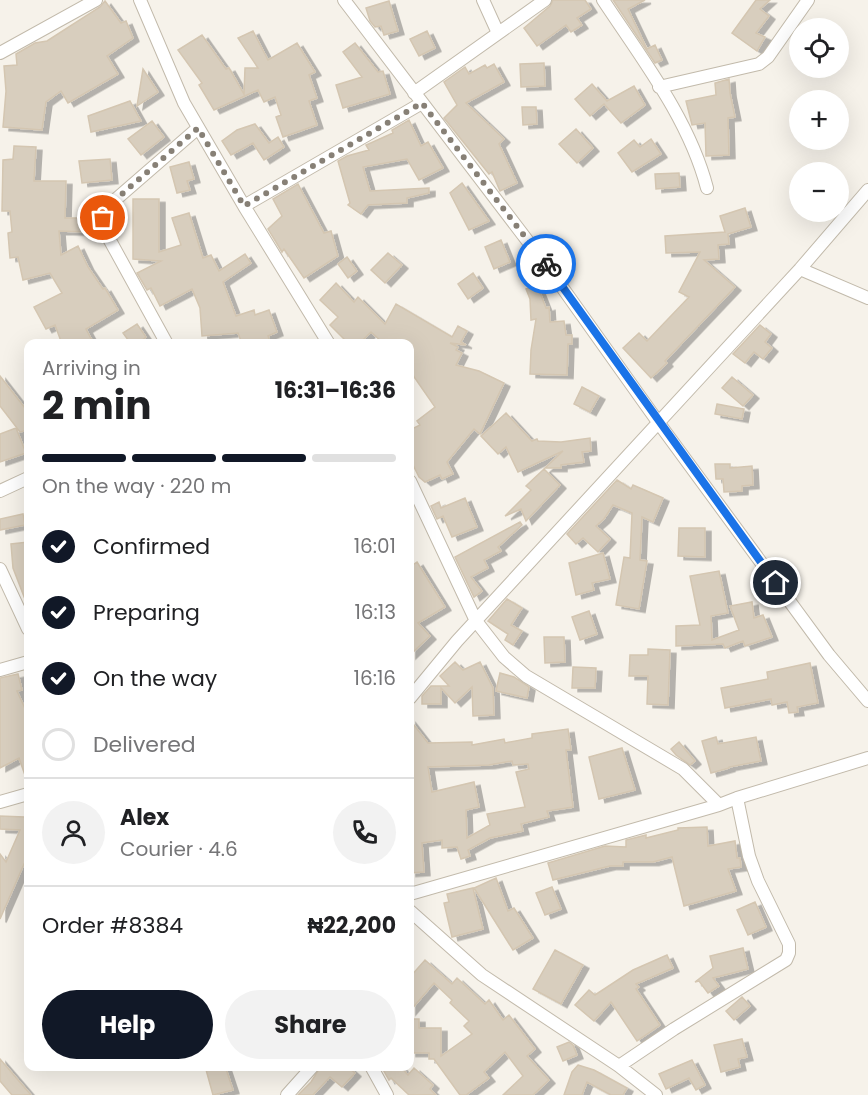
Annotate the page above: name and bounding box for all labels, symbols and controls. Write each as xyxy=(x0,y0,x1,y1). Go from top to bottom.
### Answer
map controls xyxy=(789,18,849,222)
button: locate xyxy=(789,18,849,78)
button: + xyxy=(789,90,849,150)
button: − xyxy=(789,162,849,222)
pin xyxy=(77,192,128,243)
icon: bag xyxy=(86,201,119,234)
courier xyxy=(516,234,576,294)
icon: bike xyxy=(530,248,563,281)
text: Arriving in xyxy=(42,354,141,382)
text: 16:31–16:36 xyxy=(275,375,396,406)
text: 2 min xyxy=(42,378,152,433)
text: On the way · 220 m xyxy=(42,472,231,500)
icon: check xyxy=(42,530,75,563)
text: Confirmed xyxy=(93,531,210,562)
text: 16:01 xyxy=(354,532,396,560)
pin xyxy=(750,557,801,608)
icon: home xyxy=(759,566,792,599)
icon: check xyxy=(42,596,75,629)
text: Preparing xyxy=(93,597,200,628)
text: 16:13 xyxy=(354,598,396,626)
icon: check xyxy=(42,662,75,695)
text: On the way xyxy=(93,663,217,694)
text: 16:16 xyxy=(354,664,396,692)
text: Delivered xyxy=(93,729,196,760)
button: person xyxy=(42,801,105,864)
button: phone xyxy=(333,801,396,864)
text: Alex xyxy=(120,802,169,833)
text: Courier · 4.6 xyxy=(120,835,238,863)
text: Order #8384 xyxy=(42,910,183,941)
text: ₦22,200 xyxy=(307,910,396,941)
button: Help xyxy=(42,990,213,1059)
button: Share xyxy=(225,990,396,1059)

